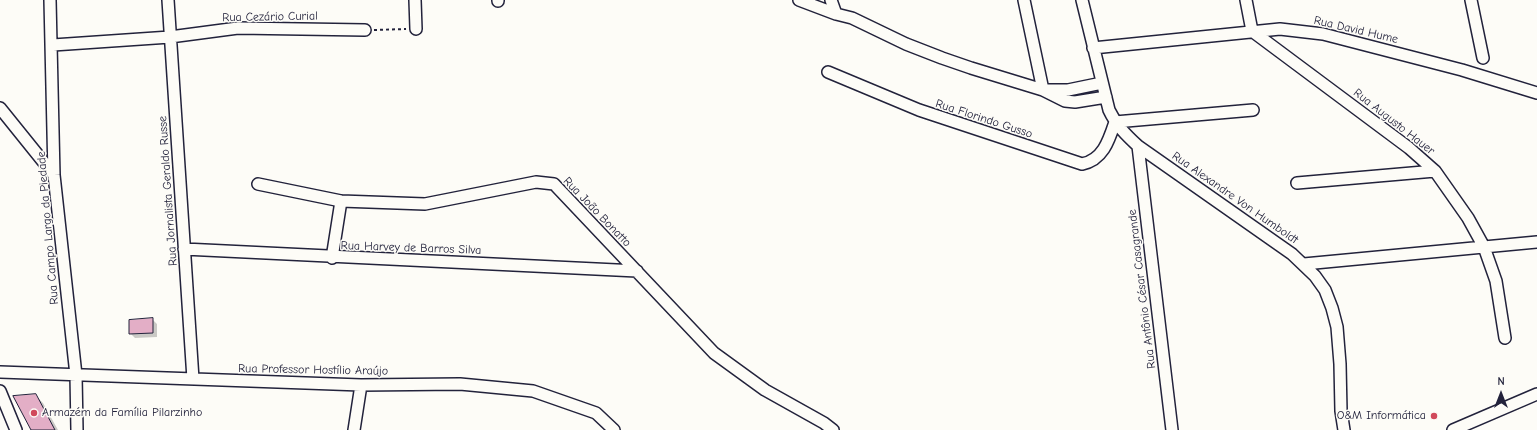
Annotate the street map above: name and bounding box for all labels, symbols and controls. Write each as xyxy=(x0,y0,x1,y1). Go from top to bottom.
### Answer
street label: Rua Cezário Curial xyxy=(222,9,318,25)
street label: Rua David Hume xyxy=(1312,13,1400,47)
street label: Rua Augusto Hauer xyxy=(1350,86,1438,158)
street label: Rua Florindo Gusso xyxy=(934,97,1034,141)
street label: Rua Jornalista Geraldo Russe xyxy=(156,115,180,267)
street label: Rua Alexandre Von Humboldt xyxy=(1169,149,1301,247)
street label: Rua Campo Largo da Piedade xyxy=(34,151,62,305)
street label: Rua João Bonatto xyxy=(560,174,634,250)
street label: Rua Antônio César Casagrande xyxy=(1125,209,1159,369)
street label: Rua Harvey de Barros Silva xyxy=(340,238,482,258)
street label: Rua Professor Hostílio Araújo xyxy=(238,361,388,379)
north arrow xyxy=(1481,374,1521,414)
text: N xyxy=(1497,375,1505,388)
place label: Armazém da Família Pilarzinho xyxy=(42,406,202,420)
marker: Armazém da Família Pilarzinho xyxy=(29,408,39,418)
place label: O&M Informática xyxy=(1337,409,1426,423)
marker: O&M Informática xyxy=(1429,411,1439,421)

